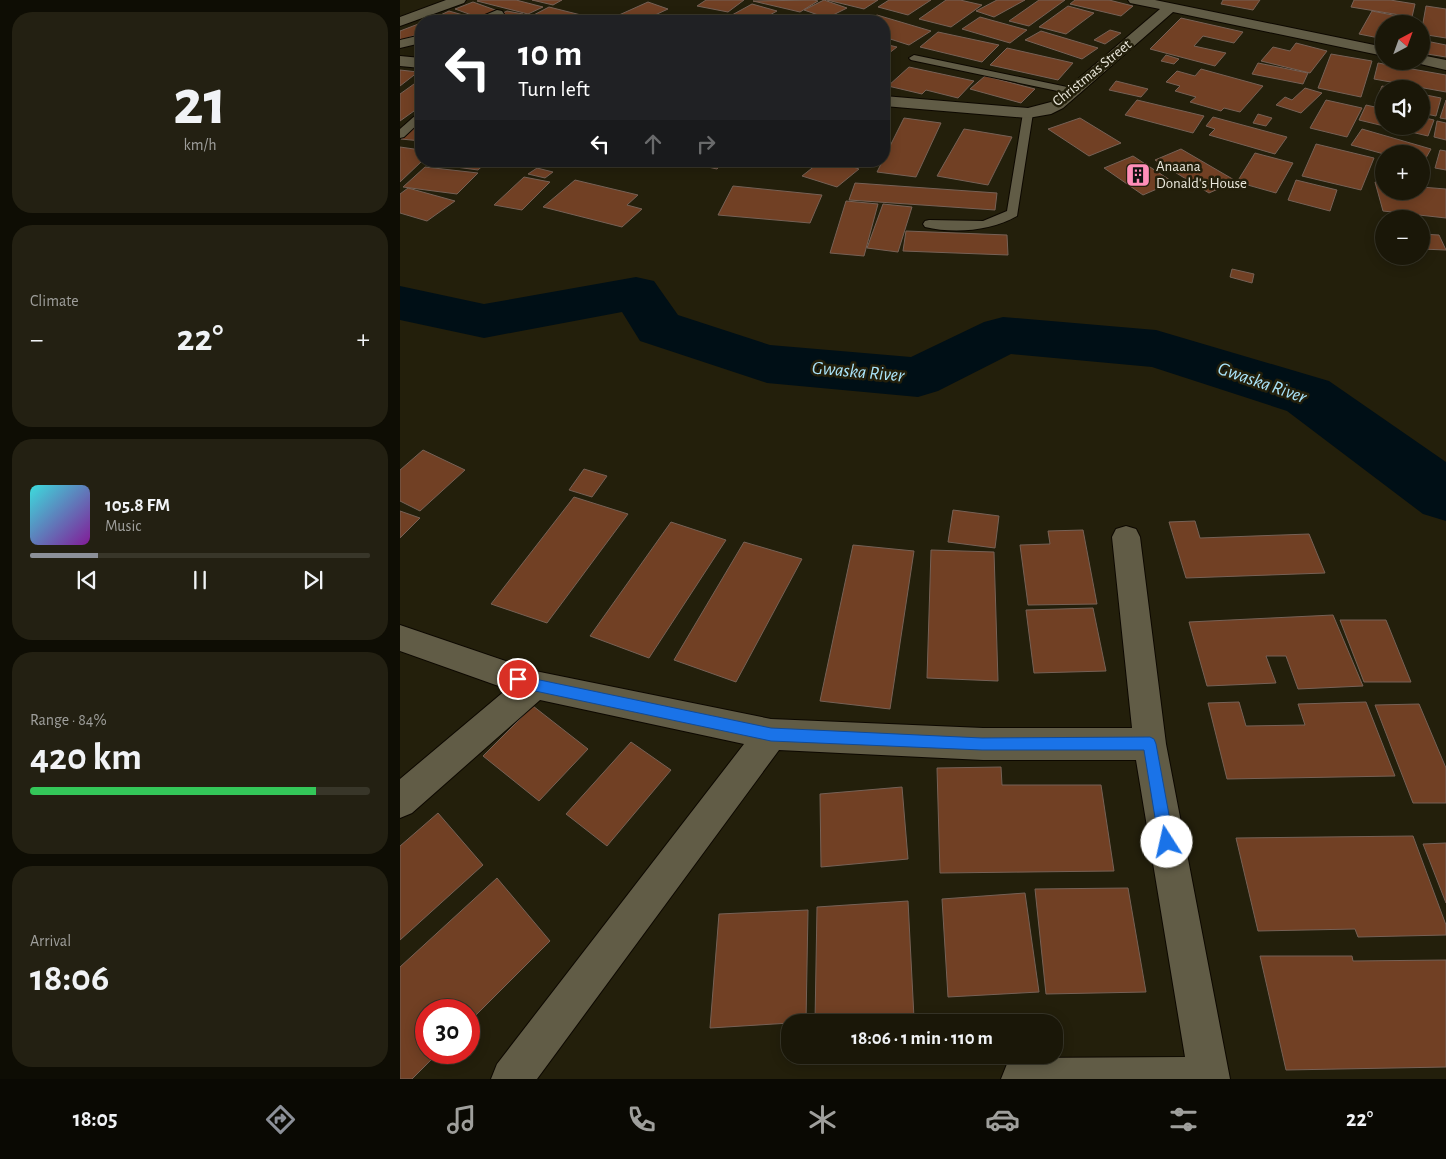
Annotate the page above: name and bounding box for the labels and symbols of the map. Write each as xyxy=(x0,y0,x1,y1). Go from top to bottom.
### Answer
north arrow xyxy=(1375,15,1430,70)
street label: Christmas Street xyxy=(1050,37,1134,109)
place label: Anaana Donald's House xyxy=(1156,159,1247,191)
building icon: Anaana Donald's House xyxy=(1125,162,1151,188)
water label: Gwaska River xyxy=(811,359,906,386)
water label: Gwaska River xyxy=(1215,359,1310,407)
pin xyxy=(497,658,539,700)
position arrow xyxy=(1140,815,1192,867)
speed limit sign: 30 xyxy=(415,999,480,1064)

